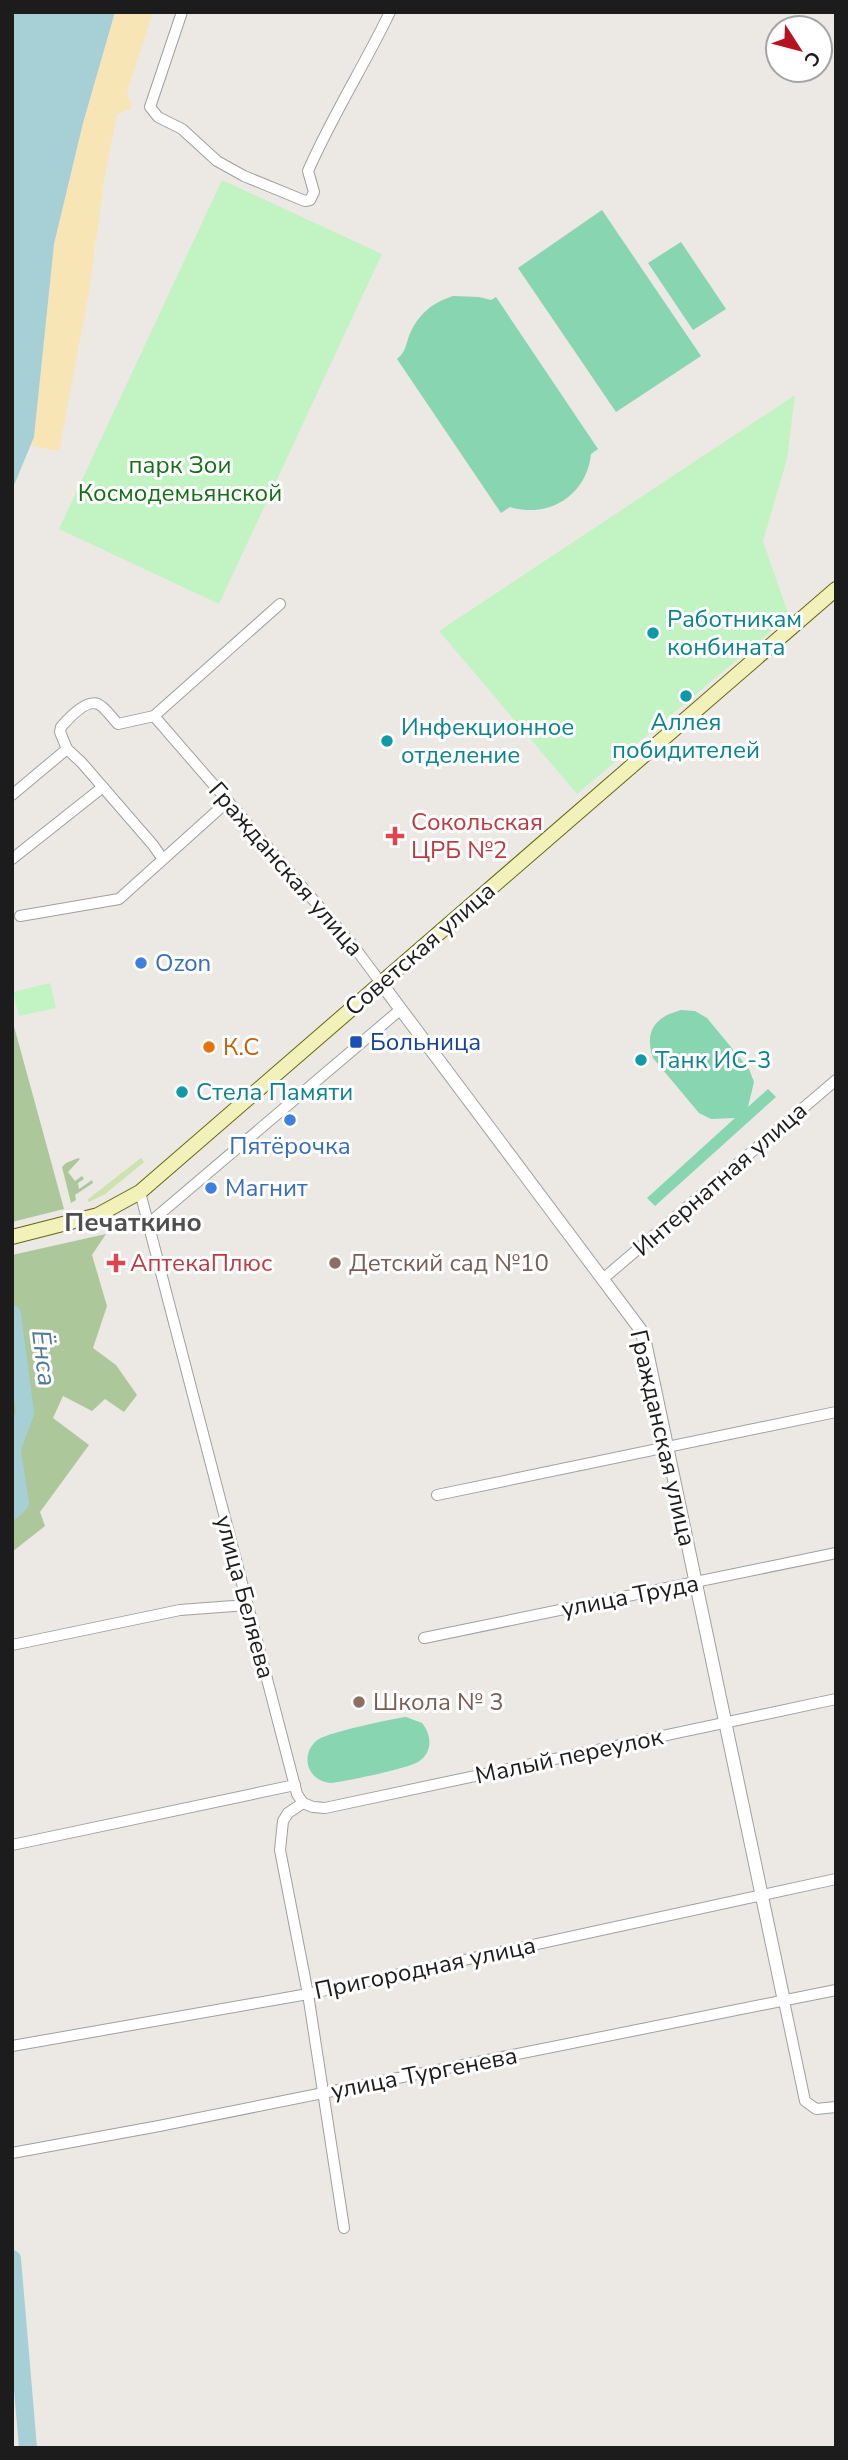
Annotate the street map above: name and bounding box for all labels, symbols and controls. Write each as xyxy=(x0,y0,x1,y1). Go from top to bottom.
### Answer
north arrow xyxy=(764,14,834,84)
text: С xyxy=(798,46,826,71)
park label: парк Зои Космодемьянской xyxy=(78,449,282,509)
place label: Работникам конбината xyxy=(667,603,802,663)
marker: Работникам конбината xyxy=(645,625,661,641)
marker: Аллея побидителей xyxy=(678,688,694,704)
place label: Аллея побидителей xyxy=(612,706,760,766)
place label: Инфекционное отделение xyxy=(401,711,574,771)
marker: Инфекционное отделение xyxy=(379,733,395,749)
street label: Гражданская улица xyxy=(201,775,371,963)
place label: Сокольская ЦРБ №2 xyxy=(411,806,543,866)
marker: Сокольская ЦРБ №2 xyxy=(385,826,405,846)
street label: Советская улица xyxy=(338,875,502,1023)
place label: Ozon xyxy=(155,947,211,979)
marker: Ozon xyxy=(133,955,149,971)
place label: Больница xyxy=(370,1026,481,1058)
place label: К.С xyxy=(223,1031,260,1063)
marker: Больница xyxy=(348,1034,364,1050)
marker: К.С xyxy=(201,1039,217,1055)
place label: Танк ИС-3 xyxy=(655,1044,772,1076)
marker: Танк ИС-3 xyxy=(633,1052,649,1068)
place label: Стела Памяти xyxy=(196,1076,353,1108)
marker: Стела Памяти xyxy=(174,1084,190,1100)
street label: Интернатная улица xyxy=(626,1095,814,1263)
marker: Пятёрочка xyxy=(282,1112,298,1128)
place label: Пятёрочка xyxy=(229,1130,351,1162)
place label: Магнит xyxy=(225,1172,308,1204)
marker: Магнит xyxy=(203,1180,219,1196)
district label: Печаткино xyxy=(64,1205,202,1240)
place label: АптекаПлюс xyxy=(130,1247,272,1279)
place label: Детский сад №10 xyxy=(349,1247,549,1279)
marker: АптекаПлюс xyxy=(108,1255,124,1271)
marker: Детский сад №10 xyxy=(327,1255,343,1271)
street label: Гражданская улица xyxy=(623,1327,703,1549)
water label: Ёнса xyxy=(23,1328,65,1388)
street label: улица Беляева xyxy=(208,1512,282,1682)
street label: улица Труда xyxy=(559,1567,701,1625)
place label: Школа № 3 xyxy=(373,1686,504,1718)
marker: Школа № 3 xyxy=(351,1694,367,1710)
street label: Малый переулок xyxy=(472,1720,666,1791)
street label: Пригородная улица xyxy=(311,1929,539,2007)
street label: улица Тургенева xyxy=(328,2039,520,2107)

